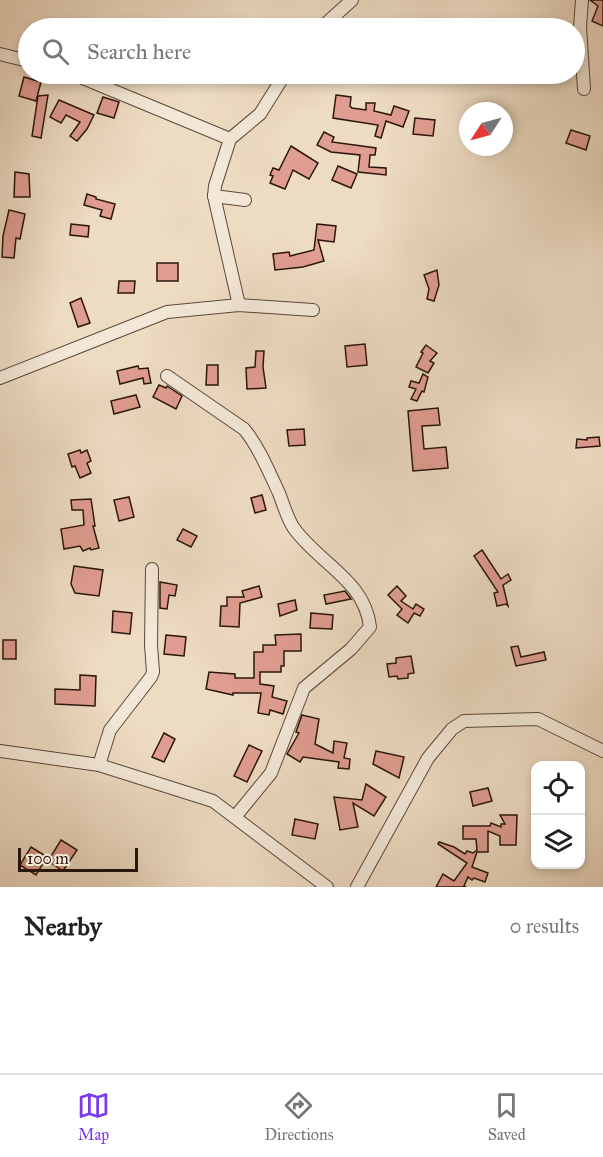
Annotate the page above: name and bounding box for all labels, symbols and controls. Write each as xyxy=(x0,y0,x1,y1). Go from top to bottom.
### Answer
search box xyxy=(18,18,585,84)
icon: search xyxy=(39,35,72,68)
text: Search here xyxy=(87,38,191,65)
north arrow xyxy=(459,102,513,156)
map controls xyxy=(531,761,585,869)
button: locate xyxy=(531,761,585,815)
button: layers xyxy=(531,815,585,869)
scale bar xyxy=(18,845,138,872)
text: 100 m xyxy=(27,849,69,868)
text: Nearby xyxy=(24,910,102,942)
text: 0 results xyxy=(510,914,579,938)
tab: Map xyxy=(77,1089,110,1144)
tab: Directions xyxy=(264,1089,333,1144)
tab: Saved xyxy=(488,1089,526,1144)

